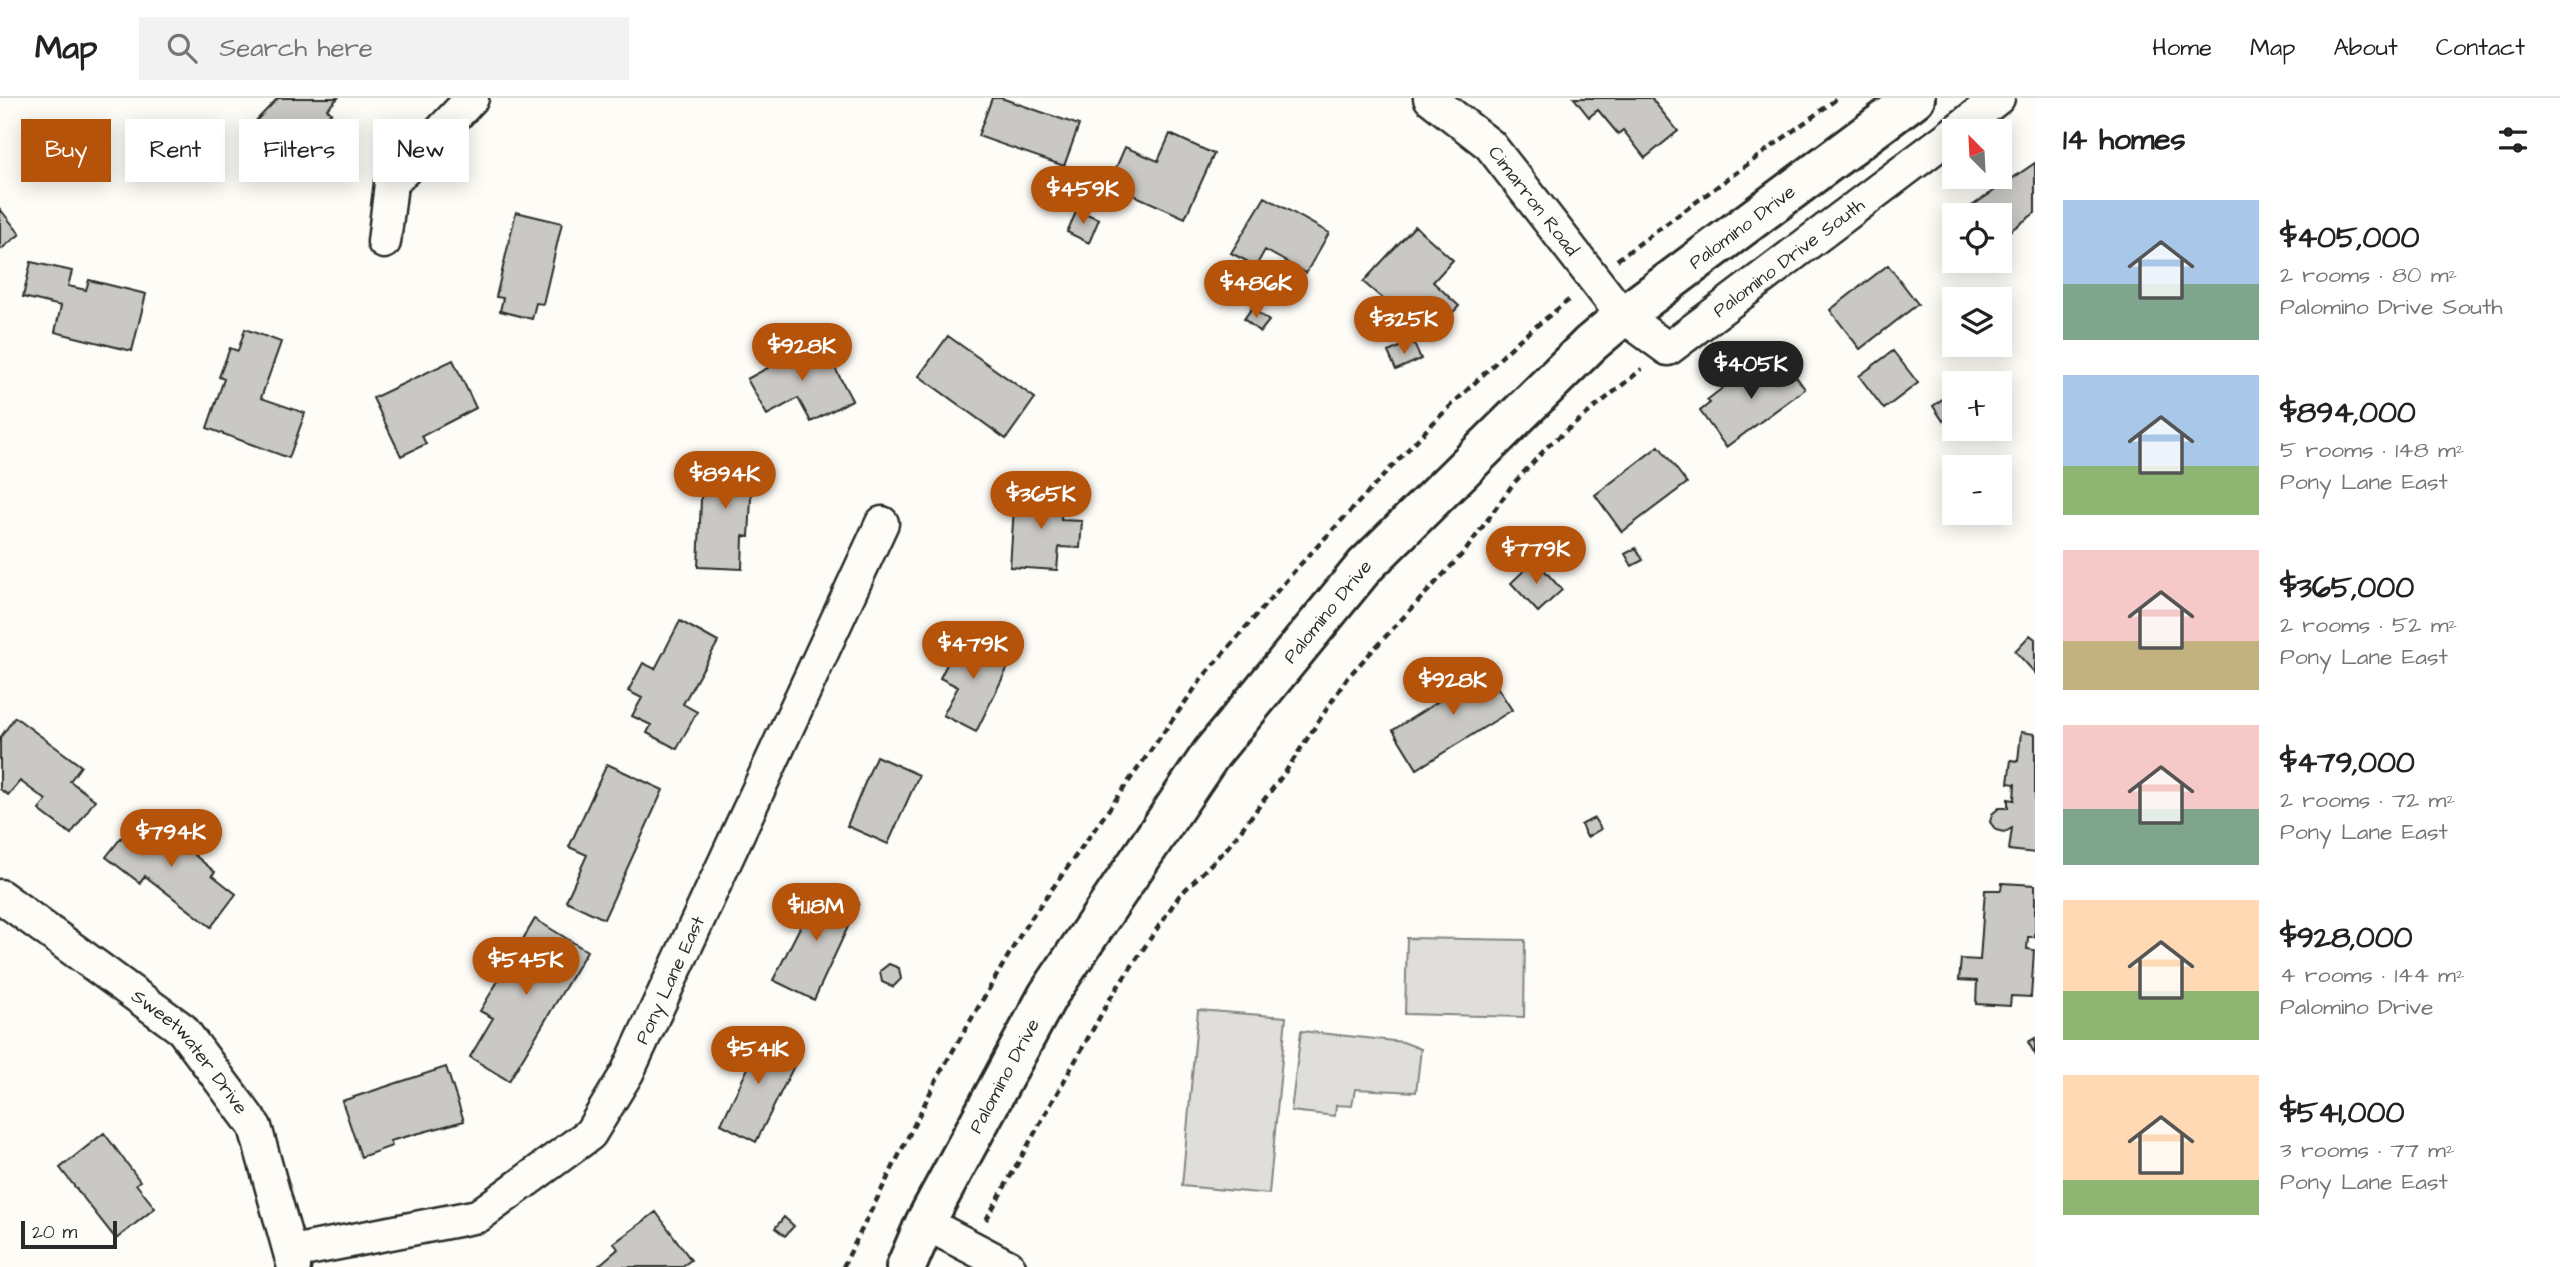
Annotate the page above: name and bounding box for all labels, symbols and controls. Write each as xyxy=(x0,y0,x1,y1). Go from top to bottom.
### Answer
search box xyxy=(139,17,629,80)
text: Map xyxy=(35,25,97,71)
icon: search xyxy=(163,29,201,67)
text: Search here xyxy=(219,30,373,66)
text: Home xyxy=(2152,31,2212,65)
text: Map xyxy=(2250,31,2295,65)
text: About xyxy=(2333,31,2398,65)
text: Contact xyxy=(2436,31,2525,65)
chip: Buy xyxy=(21,119,111,182)
chip: Rent xyxy=(125,119,225,182)
chip: Filters xyxy=(239,119,359,182)
chip: New xyxy=(373,119,469,182)
north arrow xyxy=(1942,119,2012,189)
map controls xyxy=(1942,119,2012,525)
text: 14 homes xyxy=(2063,119,2186,161)
icon: filters xyxy=(2494,121,2532,159)
street label: Cimarron Road xyxy=(1482,140,1585,262)
pin: $459K xyxy=(1034,166,1132,226)
text: $459K xyxy=(1047,173,1119,205)
street label: Palomino Drive xyxy=(1683,178,1801,276)
street label: Palomino Drive South xyxy=(1707,191,1871,324)
button: locate xyxy=(1942,203,2012,273)
text: $405,000 xyxy=(2280,217,2419,259)
icon: home xyxy=(2119,228,2203,312)
text: 2 rooms · 80 m² xyxy=(2280,259,2457,291)
pin: $486K xyxy=(1207,260,1305,320)
text: $486K xyxy=(1220,267,1292,299)
button: layers xyxy=(1942,287,2012,357)
text: Palomino Drive South xyxy=(2280,291,2503,323)
pin: $325K xyxy=(1355,296,1453,356)
text: $325K xyxy=(1370,303,1438,335)
pin: $928K xyxy=(753,324,851,383)
text: $928K xyxy=(768,330,836,362)
pin: $405K xyxy=(1702,342,1800,401)
text: $405K xyxy=(1714,348,1788,380)
button: + xyxy=(1942,371,2012,441)
text: $894,000 xyxy=(2280,392,2416,434)
icon: home xyxy=(2119,403,2203,487)
text: 5 rooms · 148 m² xyxy=(2280,434,2464,466)
pin: $894K xyxy=(676,452,774,511)
button: − xyxy=(1942,455,2012,525)
text: $894K xyxy=(690,458,760,490)
text: Pony Lane East xyxy=(2280,466,2448,498)
pin: $365K xyxy=(992,472,1090,531)
text: $365K xyxy=(1006,478,1076,510)
pin: $779K xyxy=(1487,526,1585,586)
text: $779K xyxy=(1502,533,1570,565)
street label: Palomino Drive xyxy=(1277,554,1378,669)
text: $365,000 xyxy=(2280,567,2414,609)
icon: home xyxy=(2119,578,2203,662)
text: 2 rooms · 52 m² xyxy=(2280,609,2457,641)
pin: $479K xyxy=(924,622,1022,681)
text: $479K xyxy=(938,628,1008,660)
text: Pony Lane East xyxy=(2280,641,2448,673)
pin: $928K xyxy=(1404,658,1502,717)
text: $928K xyxy=(1419,664,1487,696)
text: $479,000 xyxy=(2280,742,2415,784)
icon: home xyxy=(2119,753,2203,837)
text: 2 rooms · 72 m² xyxy=(2280,784,2455,816)
pin: $794K xyxy=(122,810,220,869)
text: $794K xyxy=(136,816,206,848)
text: Pony Lane East xyxy=(2280,816,2448,848)
pin: $1.18M xyxy=(759,884,873,943)
text: $1.18M xyxy=(788,890,844,922)
street label: Pony Lane East xyxy=(629,911,712,1049)
text: $928,000 xyxy=(2280,917,2413,959)
icon: home xyxy=(2119,928,2203,1012)
pin: $545K xyxy=(477,937,575,997)
text: $545K xyxy=(489,944,563,976)
text: 4 rooms · 144 m² xyxy=(2280,959,2465,991)
street label: Sweetwater Drive xyxy=(126,983,254,1120)
text: Palomino Drive xyxy=(2280,991,2433,1023)
street label: Palomino Drive xyxy=(962,1014,1046,1138)
pin: $541K xyxy=(709,1026,807,1086)
text: $541K xyxy=(727,1033,789,1065)
text: $541,000 xyxy=(2280,1092,2404,1134)
icon: home xyxy=(2119,1103,2203,1187)
text: 3 rooms · 77 m² xyxy=(2280,1134,2455,1166)
text: Pony Lane East xyxy=(2280,1166,2448,1198)
scale bar xyxy=(21,1218,117,1250)
text: 20 m xyxy=(32,1219,77,1246)

